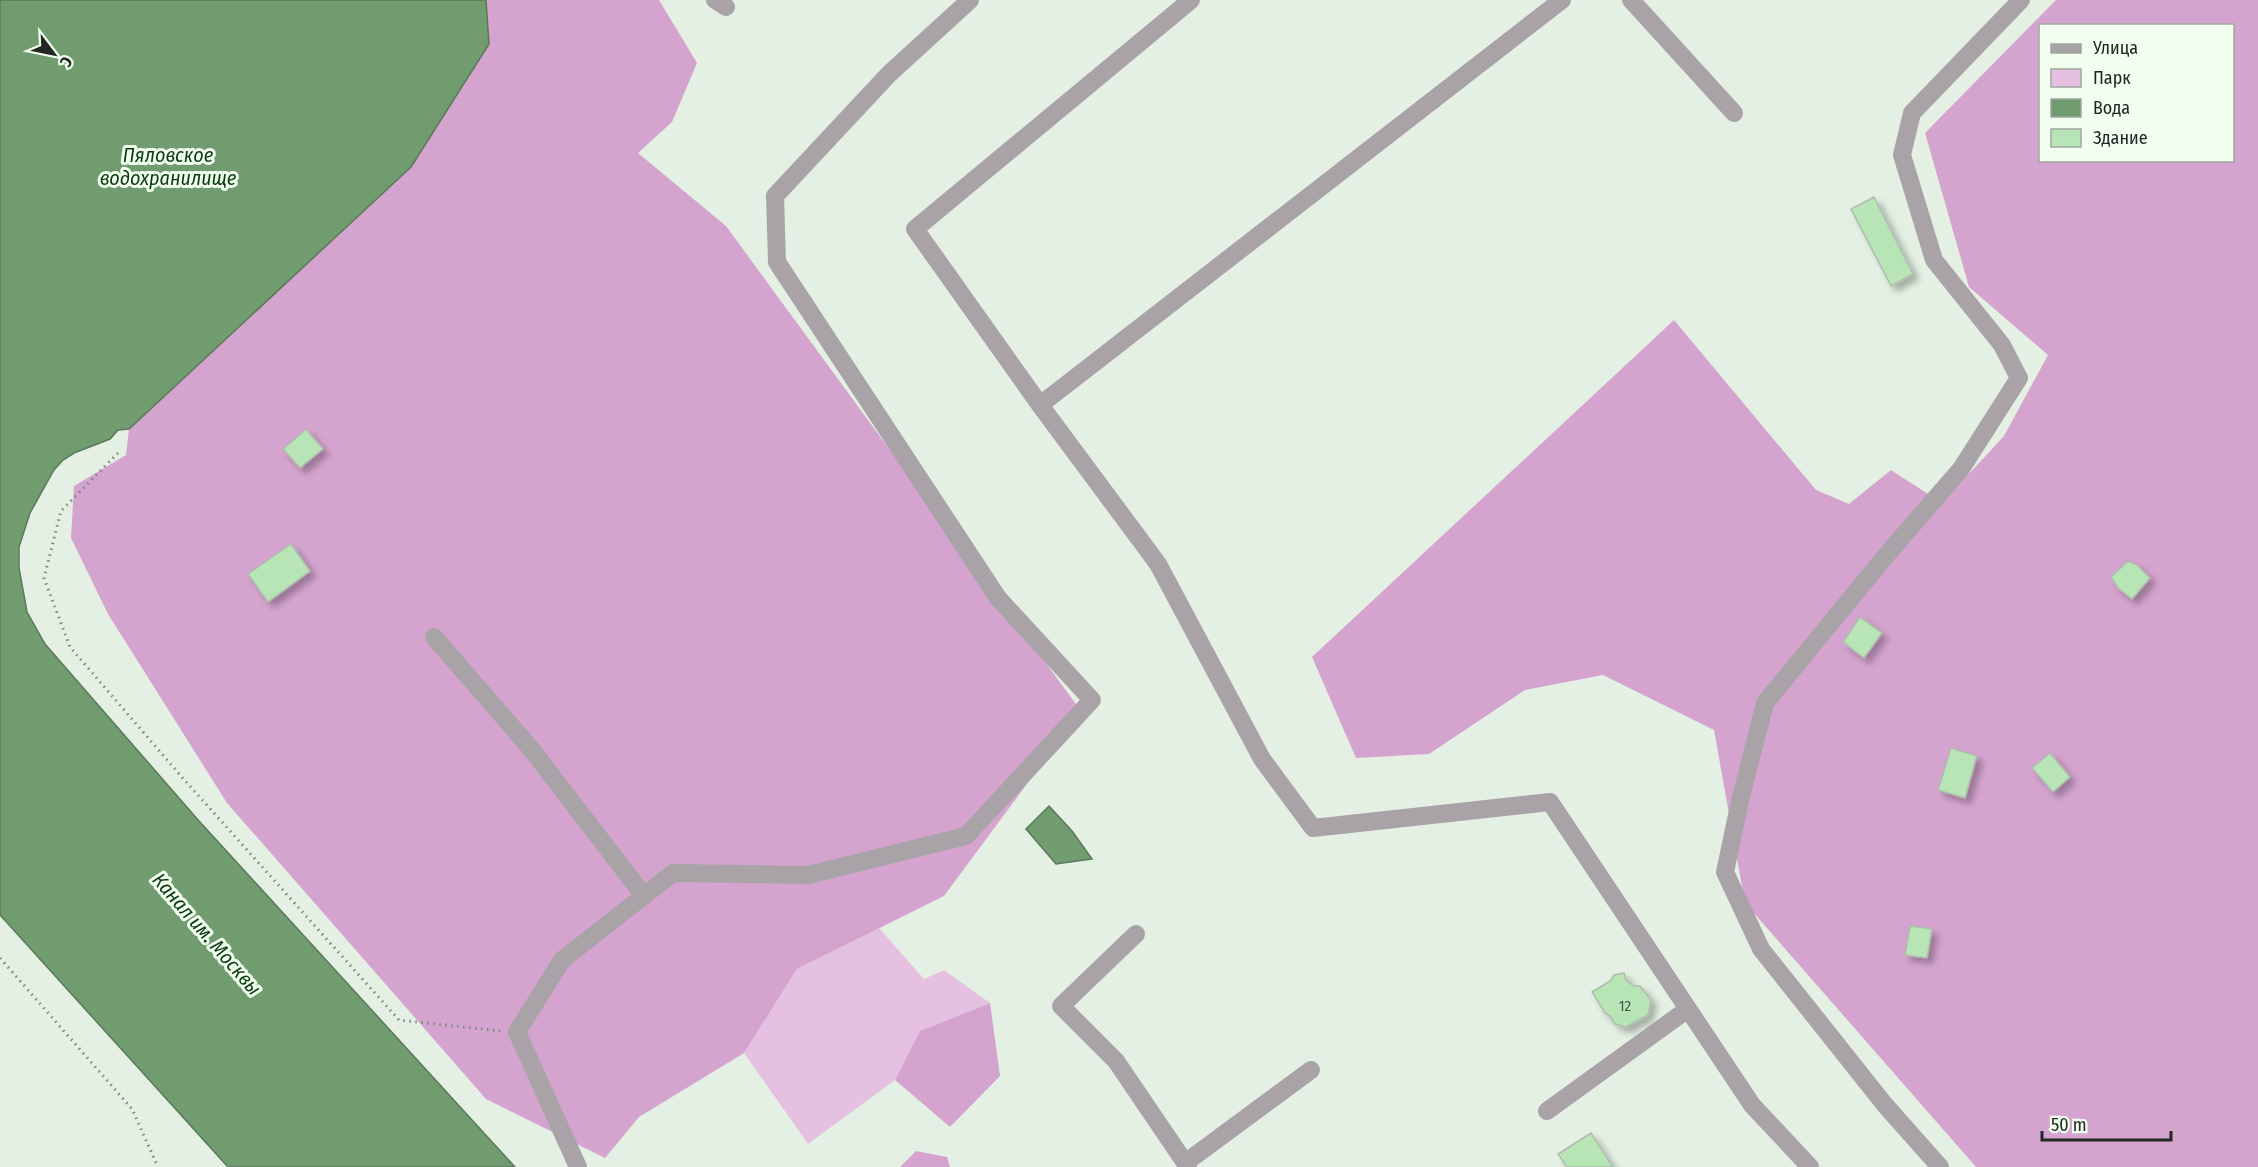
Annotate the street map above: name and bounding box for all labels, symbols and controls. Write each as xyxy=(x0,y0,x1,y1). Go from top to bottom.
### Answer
north arrow xyxy=(24,24,84,84)
legend xyxy=(2039,24,2234,162)
text: Улица xyxy=(2092,37,2138,59)
text: С xyxy=(56,53,77,71)
text: Парк xyxy=(2093,67,2131,89)
text: Вода xyxy=(2093,97,2130,119)
text: Здание xyxy=(2093,127,2148,149)
water label: Пяловское водохранилище xyxy=(100,143,237,190)
water label: Канал им. Москвы xyxy=(148,868,266,1000)
house number: 12 xyxy=(1619,997,1632,1015)
scale bar xyxy=(2042,1104,2171,1142)
text: 50 m xyxy=(2051,1114,2087,1136)

